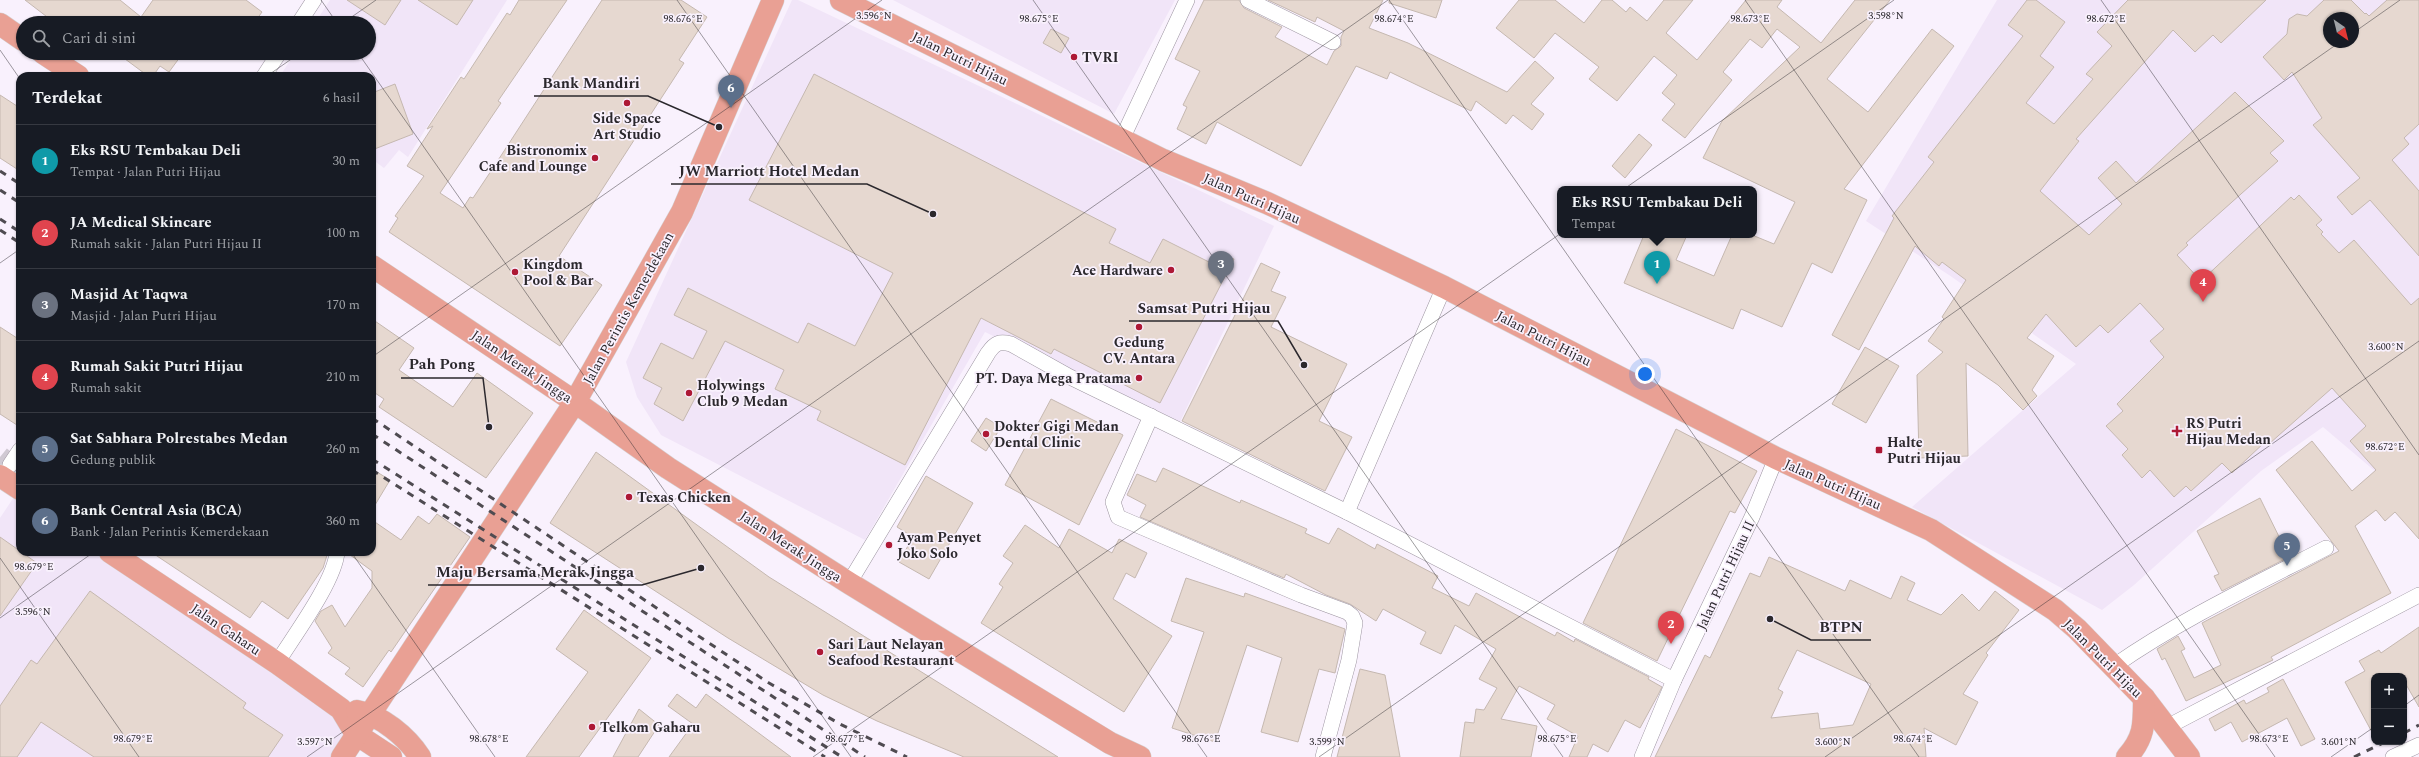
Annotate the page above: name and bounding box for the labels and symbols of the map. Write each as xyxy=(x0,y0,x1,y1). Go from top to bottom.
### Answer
text: 3.596°N xyxy=(856,8,892,24)
text: 3.598°N xyxy=(1868,8,1904,24)
text: 98.676°E xyxy=(663,11,703,27)
text: 98.675°E xyxy=(1019,11,1059,27)
text: 98.674°E xyxy=(1374,11,1414,27)
text: 98.673°E xyxy=(1730,11,1770,27)
text: 98.672°E xyxy=(2086,11,2126,27)
north arrow xyxy=(2323,12,2359,48)
street label: Jalan Putri Hijau xyxy=(908,26,1012,91)
place label: TVRI xyxy=(1082,47,1119,68)
marker: TVRI xyxy=(1069,52,1079,62)
callout: Bank Mandiri xyxy=(534,69,648,96)
text: Bank Mandiri xyxy=(542,72,640,95)
pin: 6 xyxy=(718,75,744,108)
marker: Side Space Art Studio xyxy=(622,98,632,108)
place label: Side Space Art Studio xyxy=(593,108,661,145)
place label: Bistronomix Cafe and Lounge xyxy=(479,140,587,177)
marker: Bistronomix Cafe and Lounge xyxy=(590,153,600,163)
callout: JW Marriott Hotel Medan xyxy=(671,157,867,184)
text: JW Marriott Hotel Medan xyxy=(679,160,859,183)
street label: Jalan Putri Hijau xyxy=(1200,168,1304,229)
street label: Jalan Perintis Kemerdekaan xyxy=(578,228,679,388)
pin: 3 xyxy=(1208,251,1234,284)
pin: 1 xyxy=(1644,251,1670,284)
place label: Kingdom Pool & Bar xyxy=(523,254,593,291)
place label: Ace Hardware xyxy=(1072,260,1163,281)
marker: Ace Hardware xyxy=(1166,265,1176,275)
marker: Kingdom Pool & Bar xyxy=(510,267,520,277)
pin: 4 xyxy=(2190,269,2216,302)
callout: Samsat Putri Hijau xyxy=(1129,294,1278,321)
text: Samsat Putri Hijau xyxy=(1138,297,1271,320)
street label: Jalan Putri Hijau xyxy=(1492,305,1595,372)
marker: Gedung CV. Antara xyxy=(1134,322,1144,332)
street label: Jalan Merak Jingga xyxy=(467,325,577,408)
place label: Gedung CV. Antara xyxy=(1103,332,1176,369)
text: 3.600°N xyxy=(2368,339,2404,355)
callout: Pah Pong xyxy=(401,351,483,378)
text: Pah Pong xyxy=(409,353,475,376)
your location xyxy=(1635,364,1655,384)
place label: PT. Daya Mega Pratama xyxy=(975,368,1132,389)
marker: PT. Daya Mega Pratama xyxy=(1134,373,1144,383)
place label: Holywings Club 9 Medan xyxy=(697,375,788,412)
marker: Holywings Club 9 Medan xyxy=(684,388,694,398)
place label: RS Putri Hijau Medan xyxy=(2186,413,2271,450)
place label: Dokter Gigi Medan Dental Clinic xyxy=(994,416,1119,453)
marker: RS Putri Hijau Medan xyxy=(2171,425,2183,437)
marker: Dokter Gigi Medan Dental Clinic xyxy=(981,429,991,439)
place label: Halte Putri Hijau xyxy=(1887,432,1962,469)
text: 98.672°E xyxy=(2365,439,2405,455)
marker: Halte Putri Hijau xyxy=(1874,445,1884,455)
street label: Jalan Putri Hijau xyxy=(1781,454,1885,515)
place label: Texas Chicken xyxy=(637,487,731,508)
marker: Texas Chicken xyxy=(624,492,634,502)
street label: Jalan Merak Jingga xyxy=(736,506,846,587)
street label: Jalan Putri Hijau II xyxy=(1691,517,1760,634)
place label: Ayam Penyet Joko Solo xyxy=(897,527,982,564)
pin: 5 xyxy=(2274,533,2300,566)
marker: Ayam Penyet Joko Solo xyxy=(884,540,894,550)
callout: Maju Bersama Merak Jingga xyxy=(428,558,642,585)
text: 98.679°E xyxy=(14,559,54,575)
text: Maju Bersama Merak Jingga xyxy=(436,561,634,584)
street label: Jalan Gaharu xyxy=(187,598,265,661)
text: 3.596°N xyxy=(15,604,51,620)
pin: 2 xyxy=(1658,611,1684,644)
callout: BTPN xyxy=(1811,613,1871,640)
street label: Jalan Putri Hijau xyxy=(2058,614,2147,703)
text: BTPN xyxy=(1819,616,1863,639)
place label: Sari Laut Nelayan Seafood Restaurant xyxy=(828,634,955,671)
marker: Sari Laut Nelayan Seafood Restaurant xyxy=(815,647,825,657)
place label: Telkom Gaharu xyxy=(600,717,701,738)
marker: Telkom Gaharu xyxy=(587,722,597,732)
text: 98.679°E xyxy=(113,731,153,747)
text: 98.678°E xyxy=(469,731,509,747)
text: 98.677°E xyxy=(825,731,865,747)
text: 98.676°E xyxy=(1181,731,1221,747)
text: 98.675°E xyxy=(1537,731,1577,747)
text: 98.674°E xyxy=(1893,731,1933,747)
text: 98.673°E xyxy=(2249,731,2289,747)
text: 3.597°N xyxy=(297,734,333,750)
text: 3.599°N xyxy=(1309,734,1345,750)
text: 3.600°N xyxy=(1815,734,1851,750)
text: 3.601°N xyxy=(2321,734,2357,750)

